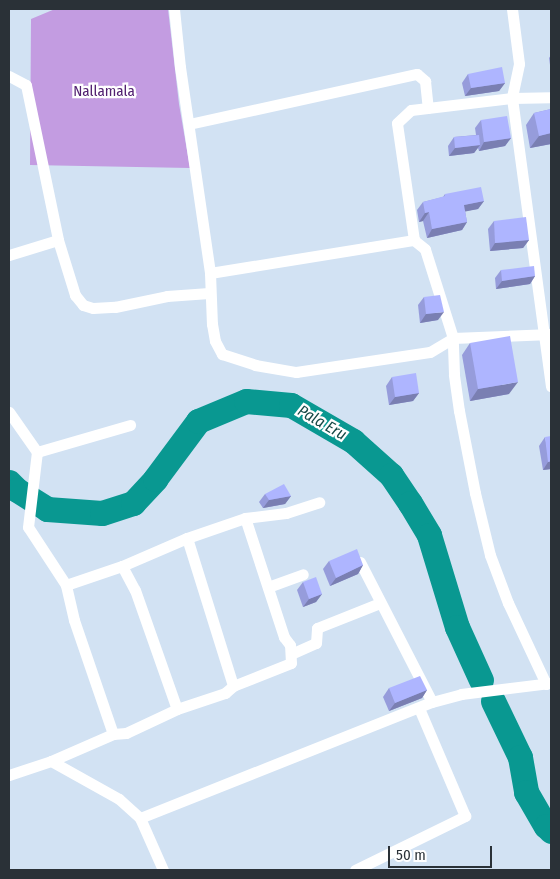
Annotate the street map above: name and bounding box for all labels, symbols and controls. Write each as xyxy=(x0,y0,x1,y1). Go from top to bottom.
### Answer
park label: Nallamala xyxy=(73,83,135,101)
water label: Pala Eru xyxy=(294,401,350,445)
scale bar xyxy=(390,836,494,868)
text: 50 m xyxy=(396,846,426,864)

